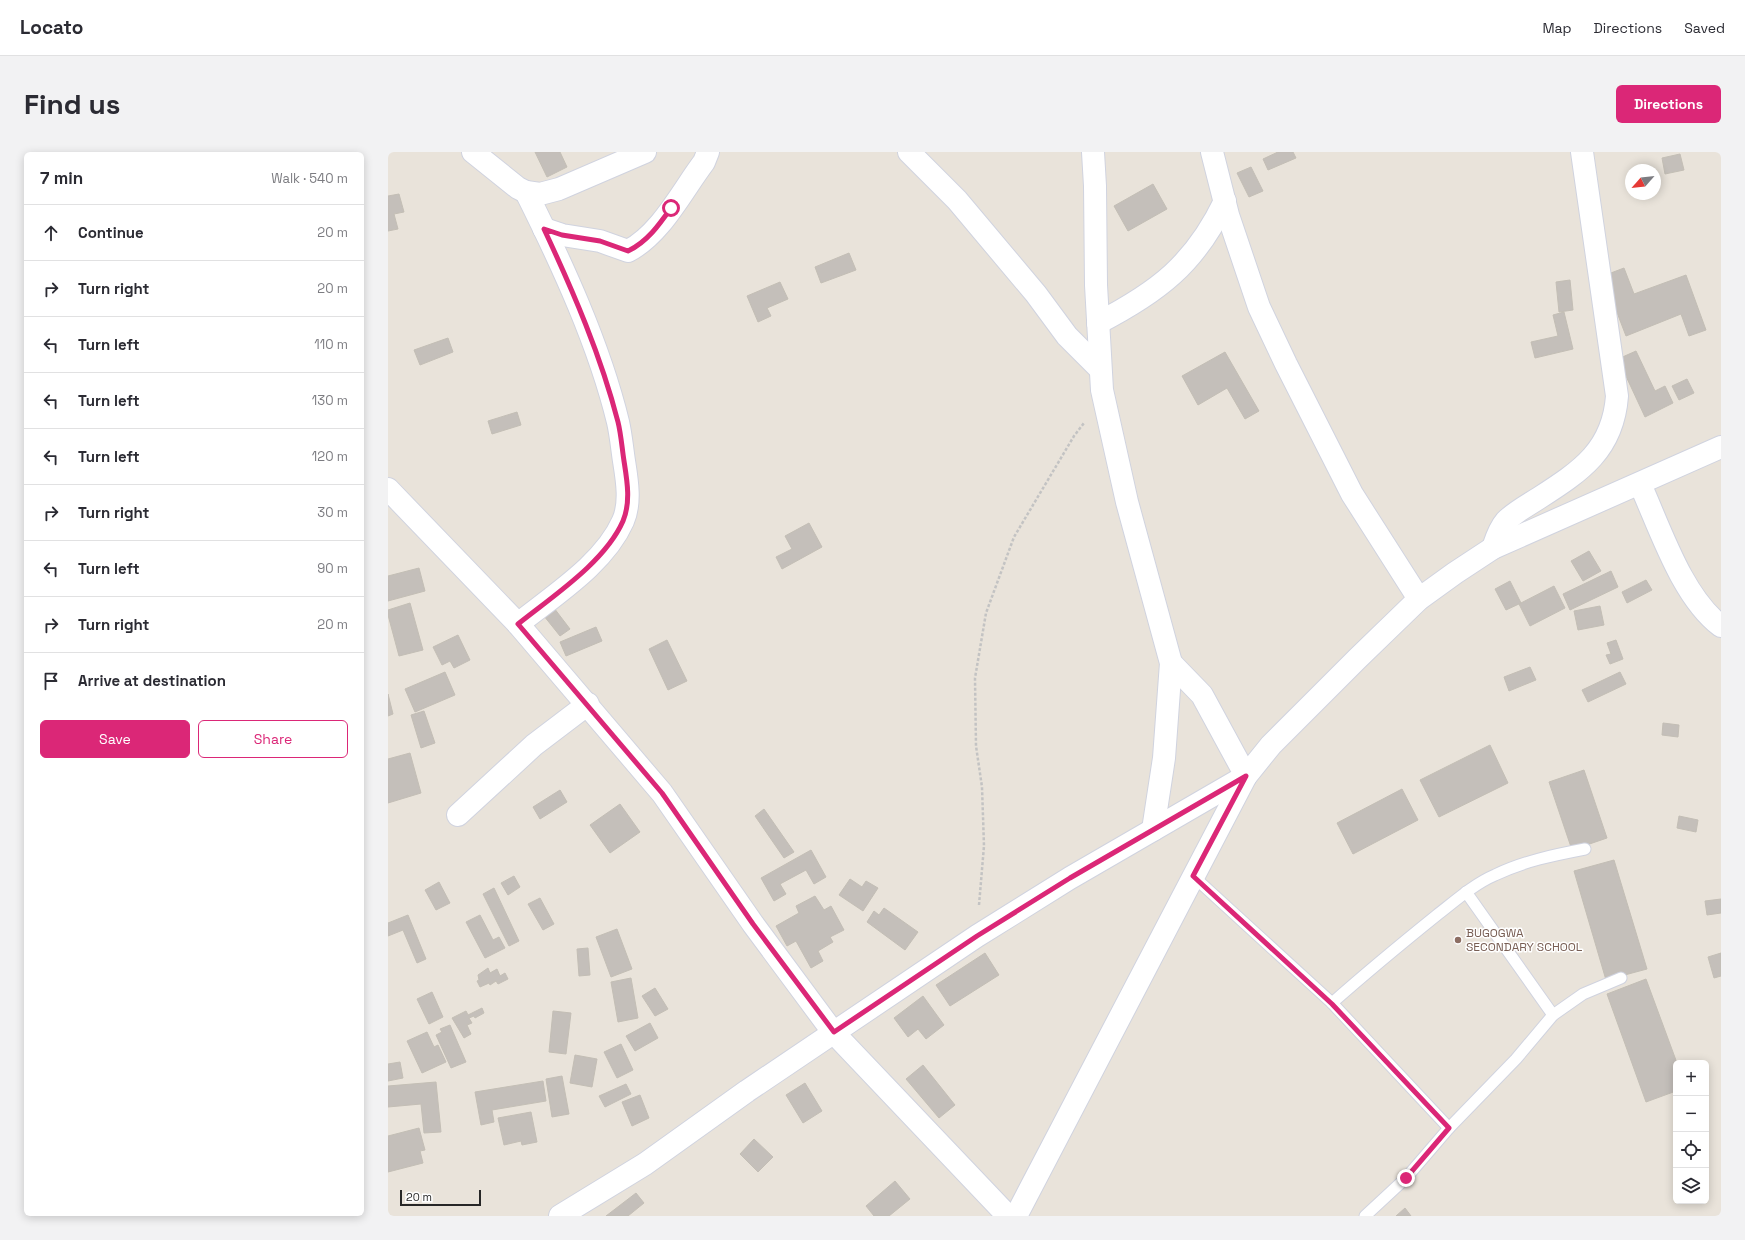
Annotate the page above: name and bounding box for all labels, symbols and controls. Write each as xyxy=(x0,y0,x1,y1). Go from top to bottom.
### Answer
text: Locato xyxy=(20,15,83,40)
text: Map xyxy=(1542,19,1572,37)
text: Directions xyxy=(1594,19,1662,37)
text: Saved xyxy=(1684,19,1725,37)
button: Directions xyxy=(1616,85,1721,123)
text: Find us xyxy=(24,86,121,122)
north arrow xyxy=(1625,164,1661,200)
text: 7 min xyxy=(40,167,83,189)
text: Walk · 540 m xyxy=(271,170,348,187)
route start xyxy=(662,199,680,217)
icon: ahead xyxy=(40,222,62,244)
text: Continue xyxy=(78,223,144,242)
text: 20 m xyxy=(317,224,348,241)
icon: right xyxy=(40,278,62,300)
text: Turn right xyxy=(78,279,149,298)
text: 20 m xyxy=(317,280,348,297)
icon: left xyxy=(40,334,62,356)
text: Turn left xyxy=(78,335,140,354)
text: 110 m xyxy=(314,336,348,353)
icon: left xyxy=(40,390,62,412)
text: Turn left xyxy=(78,391,140,410)
text: 130 m xyxy=(312,392,348,409)
icon: left xyxy=(40,446,62,468)
text: Turn left xyxy=(78,447,140,466)
text: 120 m xyxy=(312,448,348,465)
icon: right xyxy=(40,502,62,524)
text: Turn right xyxy=(78,503,149,522)
text: 30 m xyxy=(317,504,348,521)
icon: left xyxy=(40,558,62,580)
text: Turn left xyxy=(78,559,140,578)
text: 90 m xyxy=(317,560,348,577)
icon: right xyxy=(40,614,62,636)
text: Turn right xyxy=(78,615,149,634)
text: 20 m xyxy=(317,616,348,633)
icon: arrive xyxy=(40,670,62,692)
text: Arrive at destination xyxy=(78,671,226,690)
button: Save xyxy=(40,720,190,758)
button: Share xyxy=(198,720,348,758)
place label: BUGOGWA SECONDARY SCHOOL xyxy=(1466,925,1583,955)
marker: BUGOGWA SECONDARY SCHOOL xyxy=(1453,935,1463,945)
map controls xyxy=(1673,1060,1709,1204)
button: + xyxy=(1673,1060,1709,1096)
button: − xyxy=(1673,1096,1709,1132)
button: locate xyxy=(1673,1132,1709,1168)
button: layers xyxy=(1673,1168,1709,1204)
route end xyxy=(1397,1169,1415,1187)
scale bar xyxy=(400,1188,481,1207)
text: 20 m xyxy=(406,1190,432,1204)

